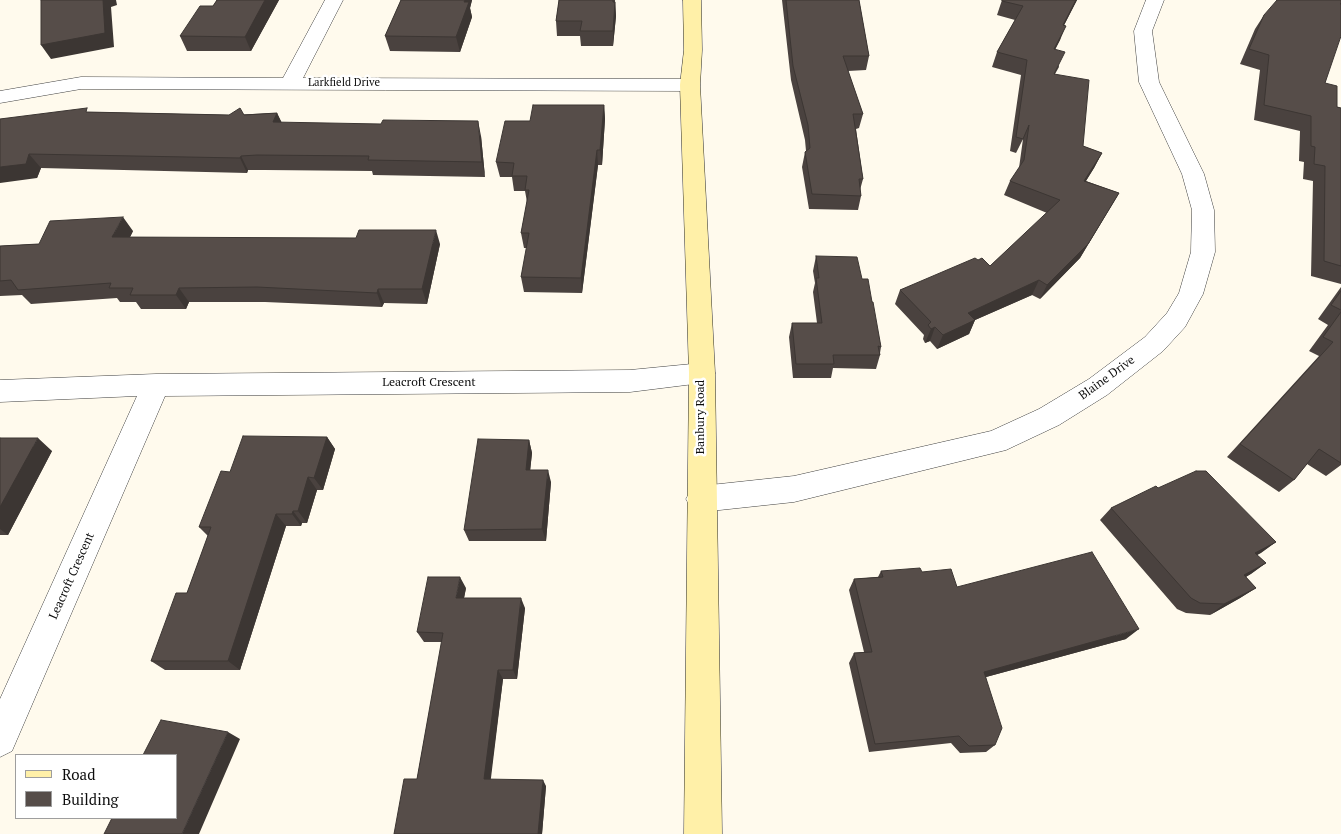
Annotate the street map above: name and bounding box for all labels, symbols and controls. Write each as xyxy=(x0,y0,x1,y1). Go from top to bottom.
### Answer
street label: Larkfield Drive xyxy=(308,76,380,90)
street label: Blaine Drive xyxy=(1076,353,1138,403)
street label: Leacroft Crescent xyxy=(382,376,476,390)
street label: Banbury Road xyxy=(694,380,708,454)
street label: Leacroft Crescent xyxy=(46,530,98,622)
legend xyxy=(15,754,178,819)
text: Road xyxy=(62,764,95,784)
text: Building xyxy=(62,789,119,809)

